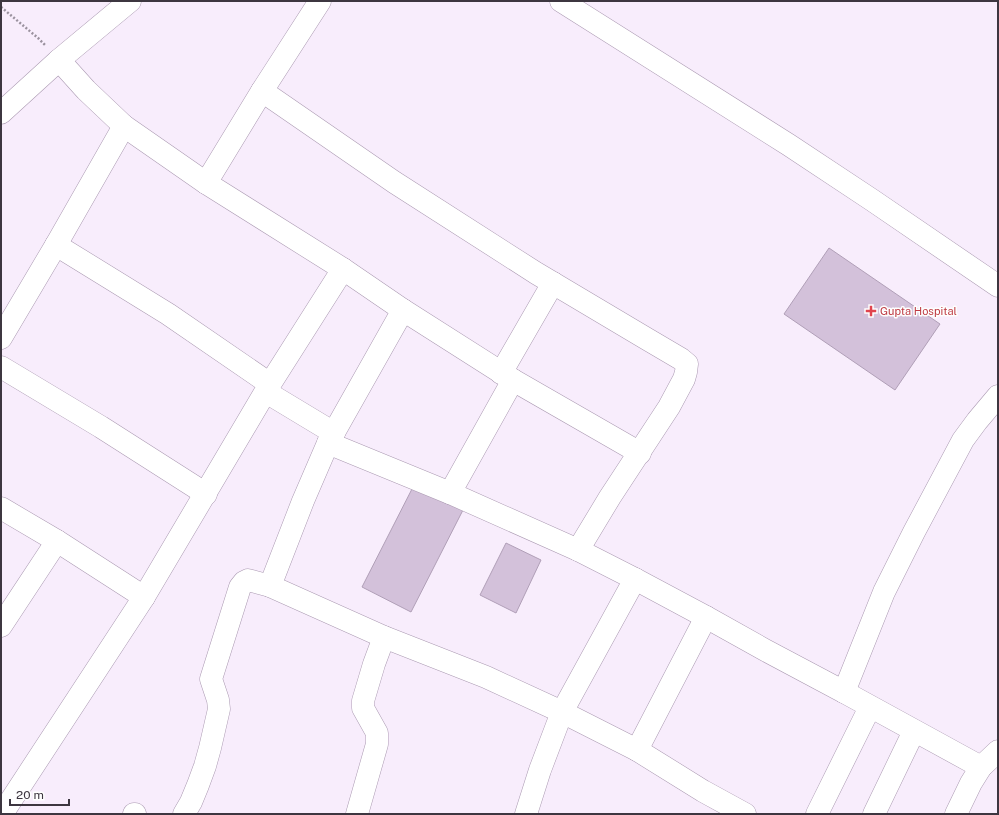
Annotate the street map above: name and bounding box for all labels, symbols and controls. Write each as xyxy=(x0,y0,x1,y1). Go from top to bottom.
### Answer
marker: Gupta Hospital xyxy=(865,305,877,317)
place label: Gupta Hospital xyxy=(880,305,957,317)
scale bar xyxy=(10,781,69,807)
text: 20 m xyxy=(16,788,44,802)

